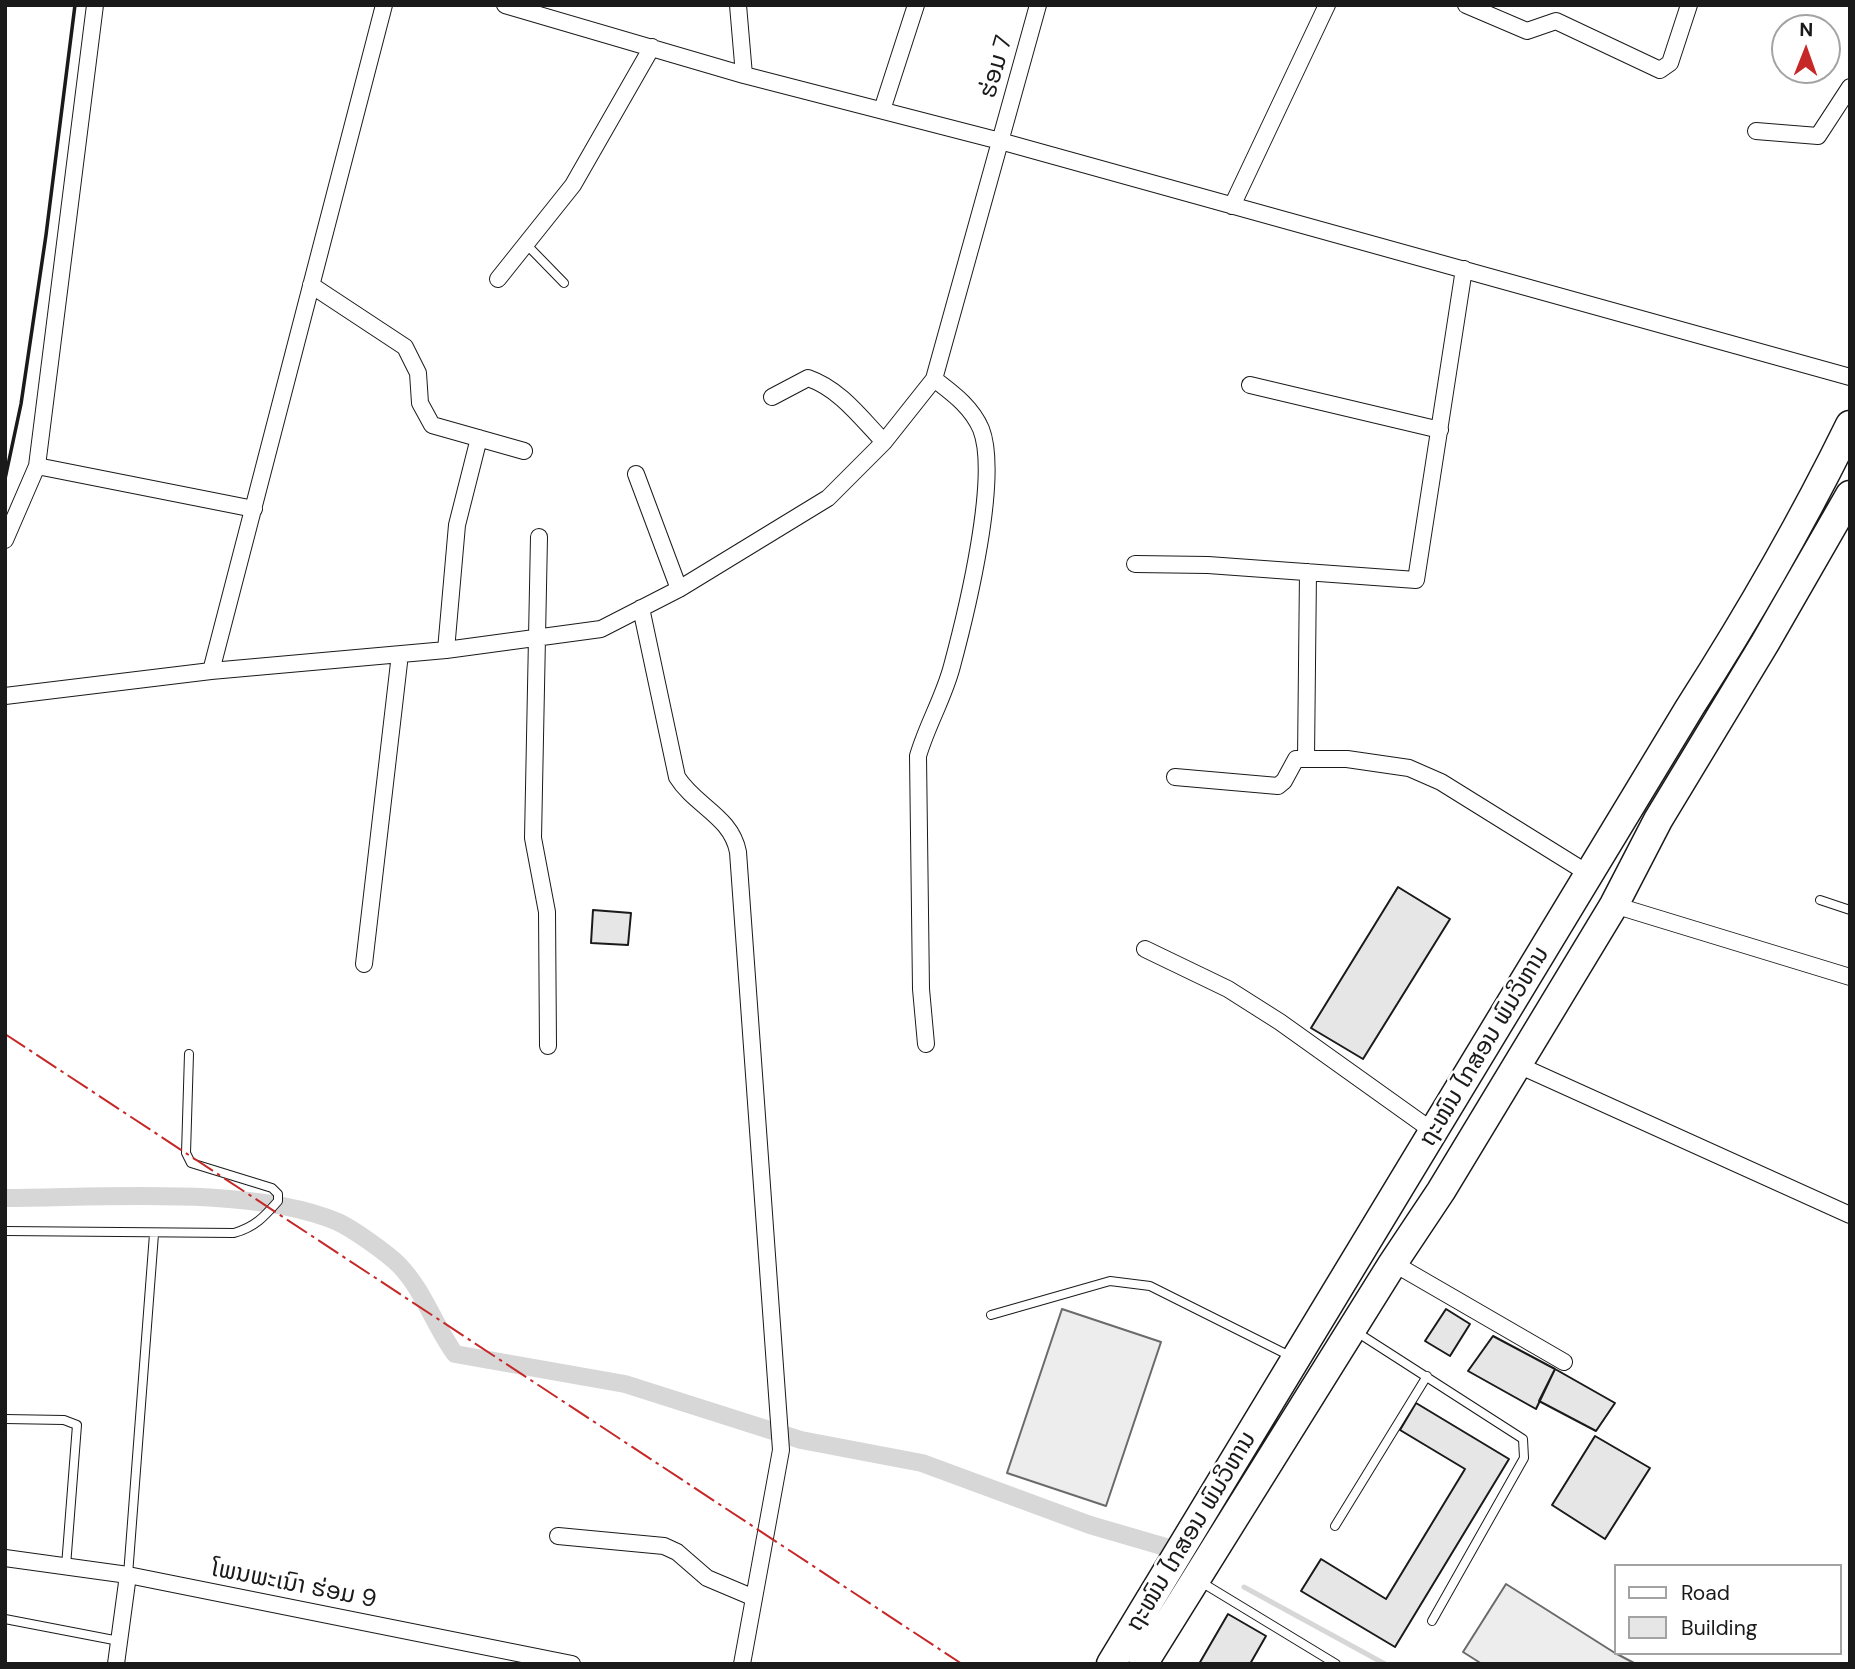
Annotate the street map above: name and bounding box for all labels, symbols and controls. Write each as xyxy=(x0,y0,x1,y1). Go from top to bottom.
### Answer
north arrow xyxy=(1771,14,1841,84)
text: N xyxy=(1799,17,1813,42)
street label: ຮ່ອມ 7 xyxy=(974,32,1020,102)
street label: ຖະໜົນ ໄກສອນ ພົມວິຫານ xyxy=(1414,942,1556,1152)
street label: ຖະໜົນ ໄກສອນ ພົມວິຫານ xyxy=(1121,1427,1263,1637)
street label: ໂພນພະເນົາ ຮ່ອມ 9 xyxy=(209,1555,379,1615)
legend xyxy=(1614,1564,1841,1655)
text: Road xyxy=(1681,1579,1730,1607)
text: Building xyxy=(1681,1614,1757,1642)

